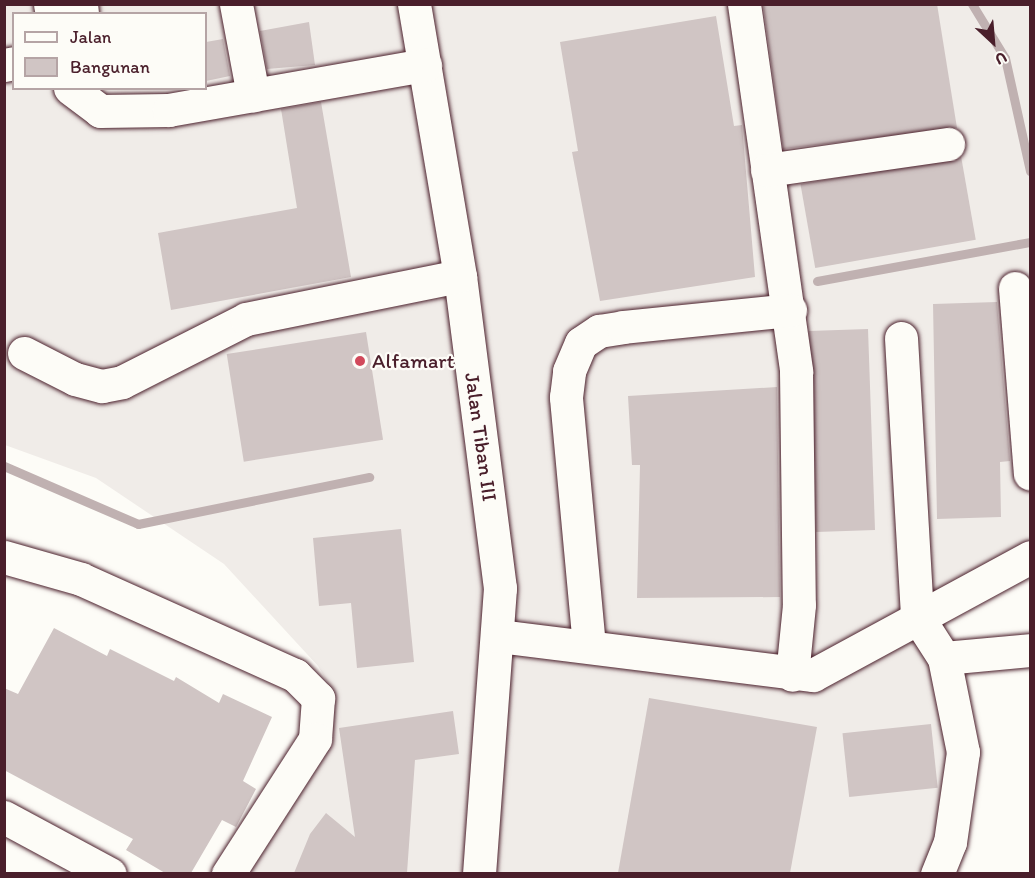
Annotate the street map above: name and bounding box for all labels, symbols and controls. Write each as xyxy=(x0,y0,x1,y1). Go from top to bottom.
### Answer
legend xyxy=(12,12,207,90)
north arrow xyxy=(963,12,1023,72)
text: Jalan xyxy=(70,26,111,48)
text: U xyxy=(992,48,1010,69)
text: Bangunan xyxy=(70,56,150,78)
place label: Alfamart xyxy=(372,348,454,374)
marker: Alfamart xyxy=(353,354,367,368)
street label: Jalan Tiban III xyxy=(460,372,502,502)

